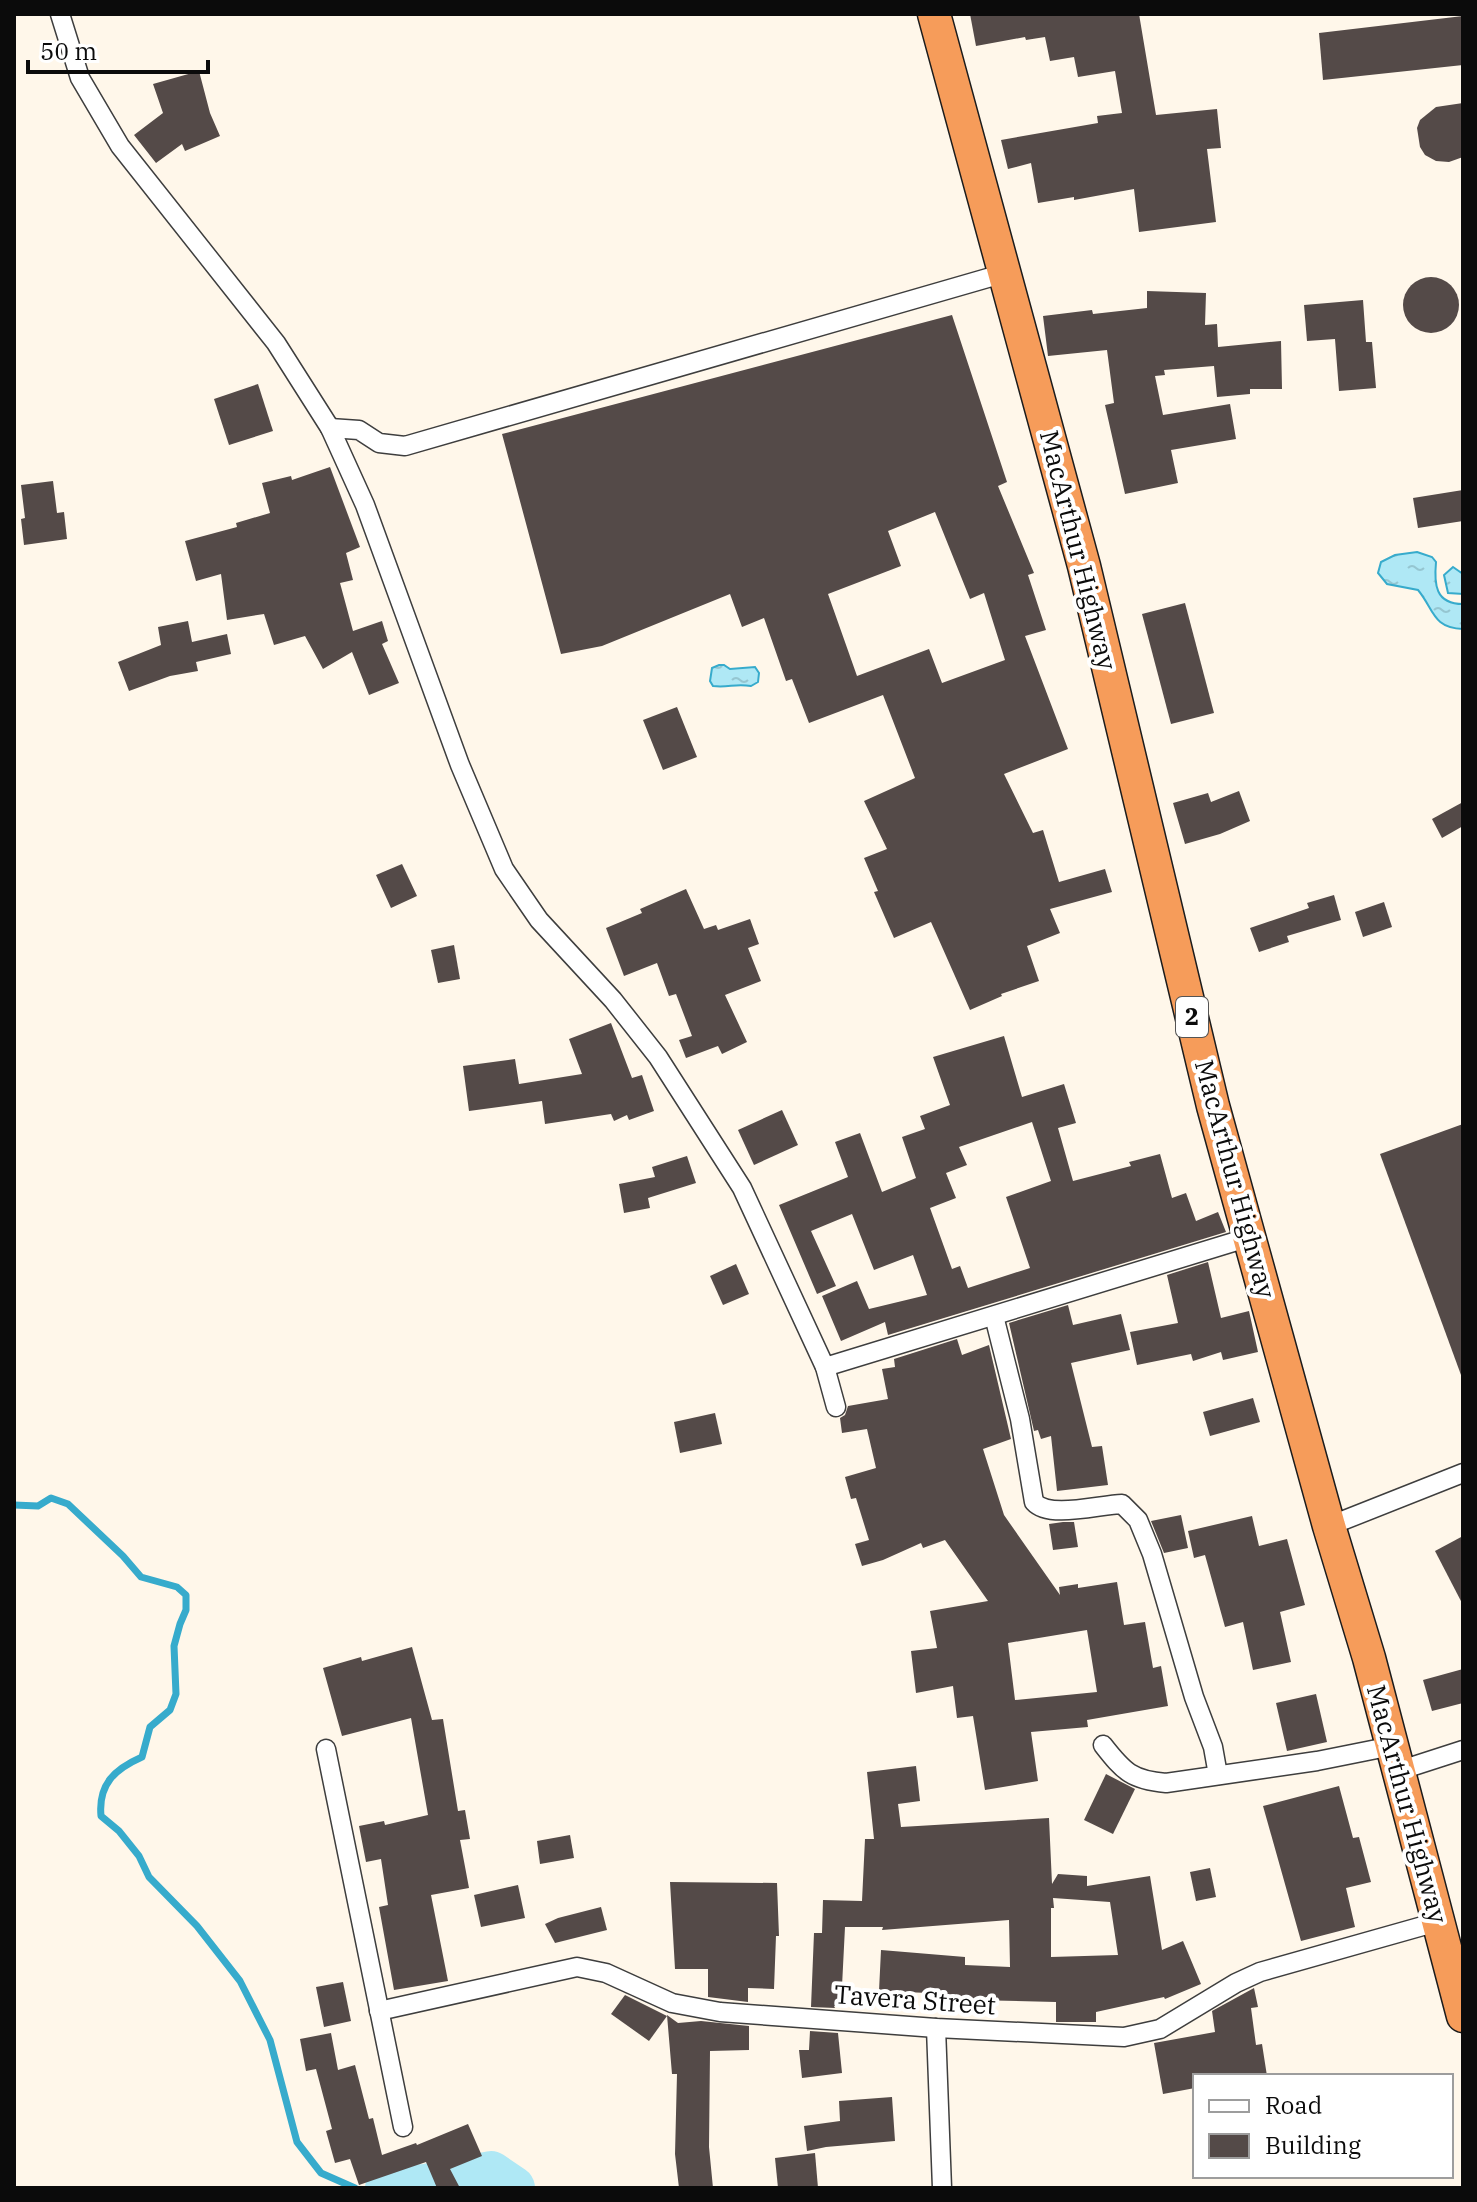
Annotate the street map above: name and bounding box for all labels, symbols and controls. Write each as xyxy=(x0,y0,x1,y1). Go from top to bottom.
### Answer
scale bar xyxy=(28,24,208,74)
text: 50 m xyxy=(40,35,97,67)
street label: MacArthur Highway xyxy=(1033,426,1125,673)
road number: 2 xyxy=(1176,997,1208,1037)
street label: MacArthur Highway xyxy=(1188,1056,1284,1302)
street label: MacArthur Highway xyxy=(1360,1681,1456,1927)
street label: Tavera Street xyxy=(833,1976,997,2022)
legend xyxy=(1193,2074,1453,2178)
text: Road xyxy=(1265,2089,1322,2121)
text: Building xyxy=(1265,2129,1361,2161)

